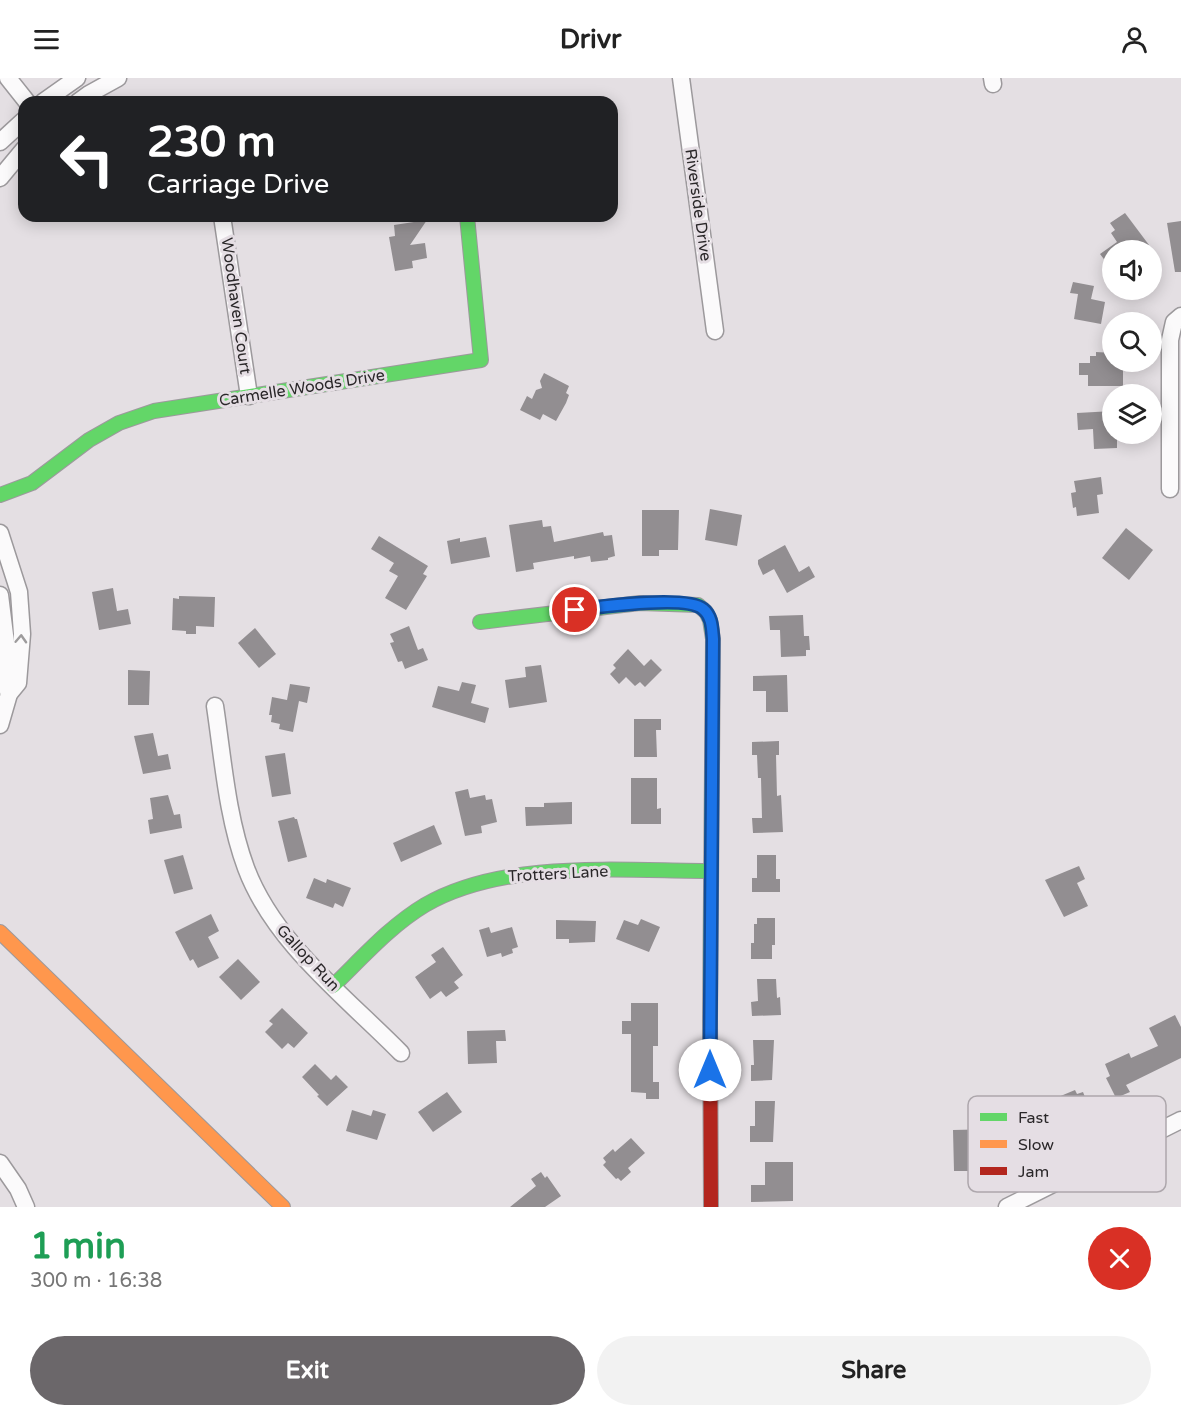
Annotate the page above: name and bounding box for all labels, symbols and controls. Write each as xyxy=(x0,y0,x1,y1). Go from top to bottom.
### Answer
icon: menu xyxy=(30,23,63,56)
text: Drivr xyxy=(560,23,621,56)
icon: person xyxy=(1118,23,1151,56)
text: 230 m xyxy=(147,117,276,168)
icon: left xyxy=(48,120,126,198)
street label: Riverside Drive xyxy=(680,148,716,262)
text: Carriage Drive xyxy=(147,168,329,201)
street label: Woodhaven Court xyxy=(217,237,255,375)
map controls xyxy=(1102,240,1162,444)
button: sound xyxy=(1102,240,1162,300)
button: search xyxy=(1102,312,1162,372)
street label: Carmelle Woods Drive xyxy=(218,365,386,411)
button: layers xyxy=(1102,384,1162,444)
pin xyxy=(549,584,600,635)
icon: arrive xyxy=(558,593,591,626)
one-way arrow xyxy=(15,634,28,643)
street label: Trotters Lane xyxy=(507,861,609,887)
street label: Gallop Run xyxy=(272,920,344,996)
position arrow xyxy=(678,1038,742,1102)
legend xyxy=(968,1096,1166,1192)
text: Fast xyxy=(1018,1108,1049,1128)
text: Slow xyxy=(1018,1135,1054,1155)
text: Jam xyxy=(1018,1162,1049,1182)
text: 1 min xyxy=(30,1225,126,1268)
button: close xyxy=(1088,1227,1151,1290)
text: 300 m · 16:38 xyxy=(30,1269,162,1293)
button: Exit xyxy=(30,1336,585,1405)
button: Share xyxy=(597,1336,1151,1405)

